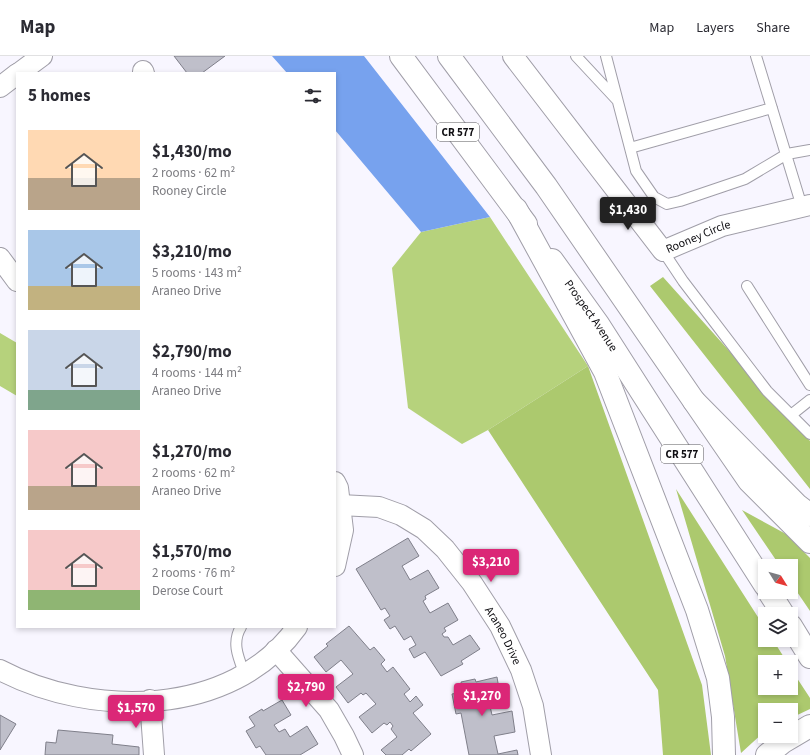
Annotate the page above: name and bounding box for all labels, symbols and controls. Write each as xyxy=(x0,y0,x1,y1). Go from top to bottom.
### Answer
text: Map xyxy=(20,14,55,41)
text: Map xyxy=(649,18,674,38)
text: Layers xyxy=(696,18,734,38)
text: Share xyxy=(756,18,790,38)
text: 5 homes xyxy=(28,84,90,108)
icon: filters xyxy=(302,85,324,107)
road number: CR 577 xyxy=(437,123,479,141)
text: $1,430/mo xyxy=(152,140,232,164)
icon: home xyxy=(60,146,108,194)
text: 2 rooms · 62 m² xyxy=(152,164,235,182)
text: Rooney Circle xyxy=(152,182,226,200)
pin: $1,430 xyxy=(595,197,661,231)
text: $1,430 xyxy=(609,201,647,219)
street label: Rooney Circle xyxy=(663,216,732,258)
text: $3,210/mo xyxy=(152,240,232,264)
icon: home xyxy=(60,246,108,294)
text: 5 rooms · 143 m² xyxy=(152,264,242,282)
street label: Prospect Avenue xyxy=(560,277,622,355)
text: Araneo Drive xyxy=(152,282,221,300)
text: $2,790/mo xyxy=(152,340,232,364)
icon: home xyxy=(60,346,108,394)
text: 4 rooms · 144 m² xyxy=(152,364,242,382)
text: Araneo Drive xyxy=(152,382,221,400)
text: $1,270/mo xyxy=(152,440,232,464)
road number: CR 577 xyxy=(661,445,703,463)
icon: home xyxy=(60,446,108,494)
text: 2 rooms · 62 m² xyxy=(152,464,235,482)
text: Araneo Drive xyxy=(152,482,221,500)
text: $1,570/mo xyxy=(152,540,232,564)
icon: home xyxy=(60,546,108,594)
pin: $3,210 xyxy=(458,549,524,583)
text: $3,210 xyxy=(472,553,510,571)
north arrow xyxy=(758,559,798,599)
map controls xyxy=(758,559,798,743)
text: 2 rooms · 76 m² xyxy=(152,564,235,582)
text: Derose Court xyxy=(152,582,223,600)
street label: Araneo Drive xyxy=(480,603,525,668)
button: layers xyxy=(758,607,798,647)
button: + xyxy=(758,655,798,695)
pin: $2,790 xyxy=(273,674,339,708)
text: $2,790 xyxy=(287,678,325,696)
pin: $1,270 xyxy=(449,683,515,717)
text: $1,270 xyxy=(463,687,501,705)
pin: $1,570 xyxy=(103,695,169,729)
text: $1,570 xyxy=(117,699,155,717)
button: − xyxy=(758,703,798,743)

